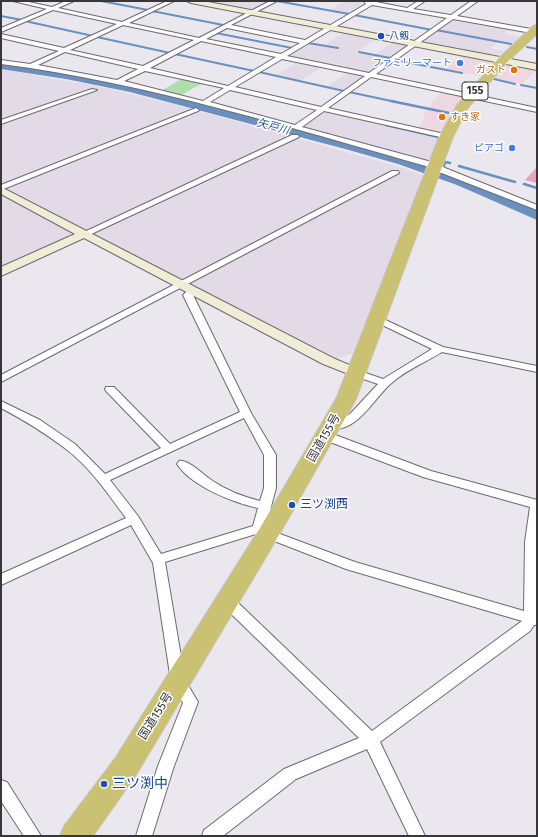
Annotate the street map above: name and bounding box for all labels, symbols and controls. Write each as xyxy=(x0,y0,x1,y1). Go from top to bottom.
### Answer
place label: 八剱 xyxy=(389,30,409,42)
marker: 八剱 xyxy=(376,31,386,41)
place label: ファミリーマート xyxy=(372,57,452,69)
marker: ファミリーマート xyxy=(455,58,465,68)
place label: ガスト xyxy=(476,64,506,76)
marker: ガスト xyxy=(509,65,519,75)
road number: 155 xyxy=(462,82,488,100)
place label: すき家 xyxy=(450,111,480,123)
marker: すき家 xyxy=(437,112,447,122)
water label: 矢戸川 xyxy=(255,116,291,138)
place label: ピアゴ xyxy=(474,142,504,154)
marker: ピアゴ xyxy=(507,143,517,153)
street label: 国道155号 xyxy=(304,411,344,465)
place label: 三ツ渕西 xyxy=(300,498,348,512)
marker: 三ツ渕西 xyxy=(287,500,297,510)
street label: 国道155号 xyxy=(136,690,176,742)
place label: 三ツ渕中 xyxy=(112,776,168,792)
marker: 三ツ渕中 xyxy=(99,779,109,789)

